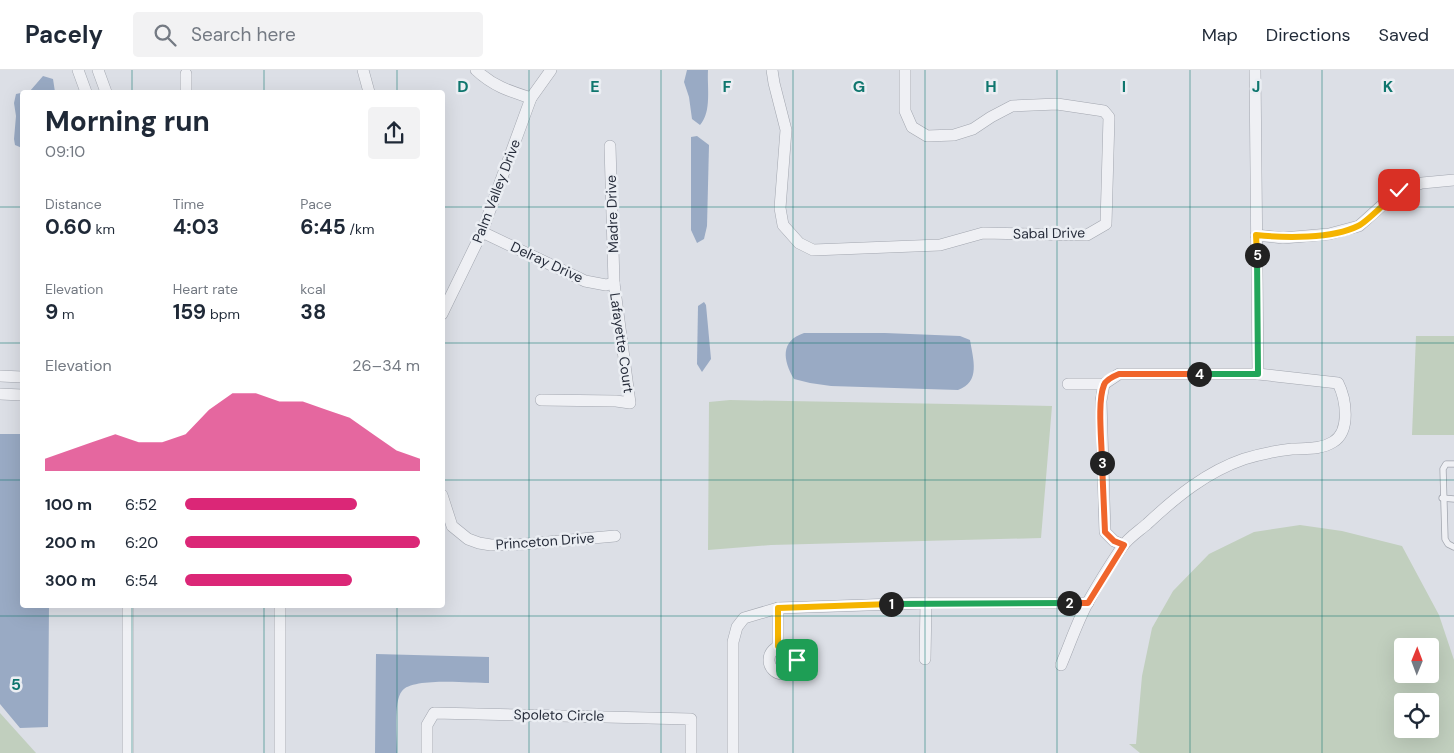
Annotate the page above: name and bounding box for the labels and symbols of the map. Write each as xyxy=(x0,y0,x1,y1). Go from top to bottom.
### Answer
text: D xyxy=(457,76,469,97)
text: E xyxy=(590,76,600,97)
text: F xyxy=(723,76,732,97)
text: G xyxy=(853,76,865,97)
text: H xyxy=(985,76,997,97)
text: I xyxy=(1122,76,1126,97)
text: J xyxy=(1252,76,1260,97)
text: K xyxy=(1383,76,1394,97)
street label: Palm Valley Drive xyxy=(468,137,524,245)
pin xyxy=(1378,169,1420,211)
street label: Madre Drive xyxy=(602,175,622,253)
street label: Sabal Drive xyxy=(1013,223,1085,243)
street label: Delray Drive xyxy=(508,237,586,287)
pin: 5 xyxy=(1244,242,1270,268)
street label: Lafayette Court xyxy=(606,292,638,394)
pin: 4 xyxy=(1186,362,1212,386)
pin: 3 xyxy=(1090,450,1114,476)
street label: Princeton Drive xyxy=(495,529,595,553)
pin: 2 xyxy=(1056,590,1082,616)
pin: 1 xyxy=(878,592,904,616)
north arrow xyxy=(1394,638,1439,682)
pin xyxy=(776,639,818,681)
text: 5 xyxy=(11,674,21,695)
street label: Spoleto Circle xyxy=(513,705,605,725)

